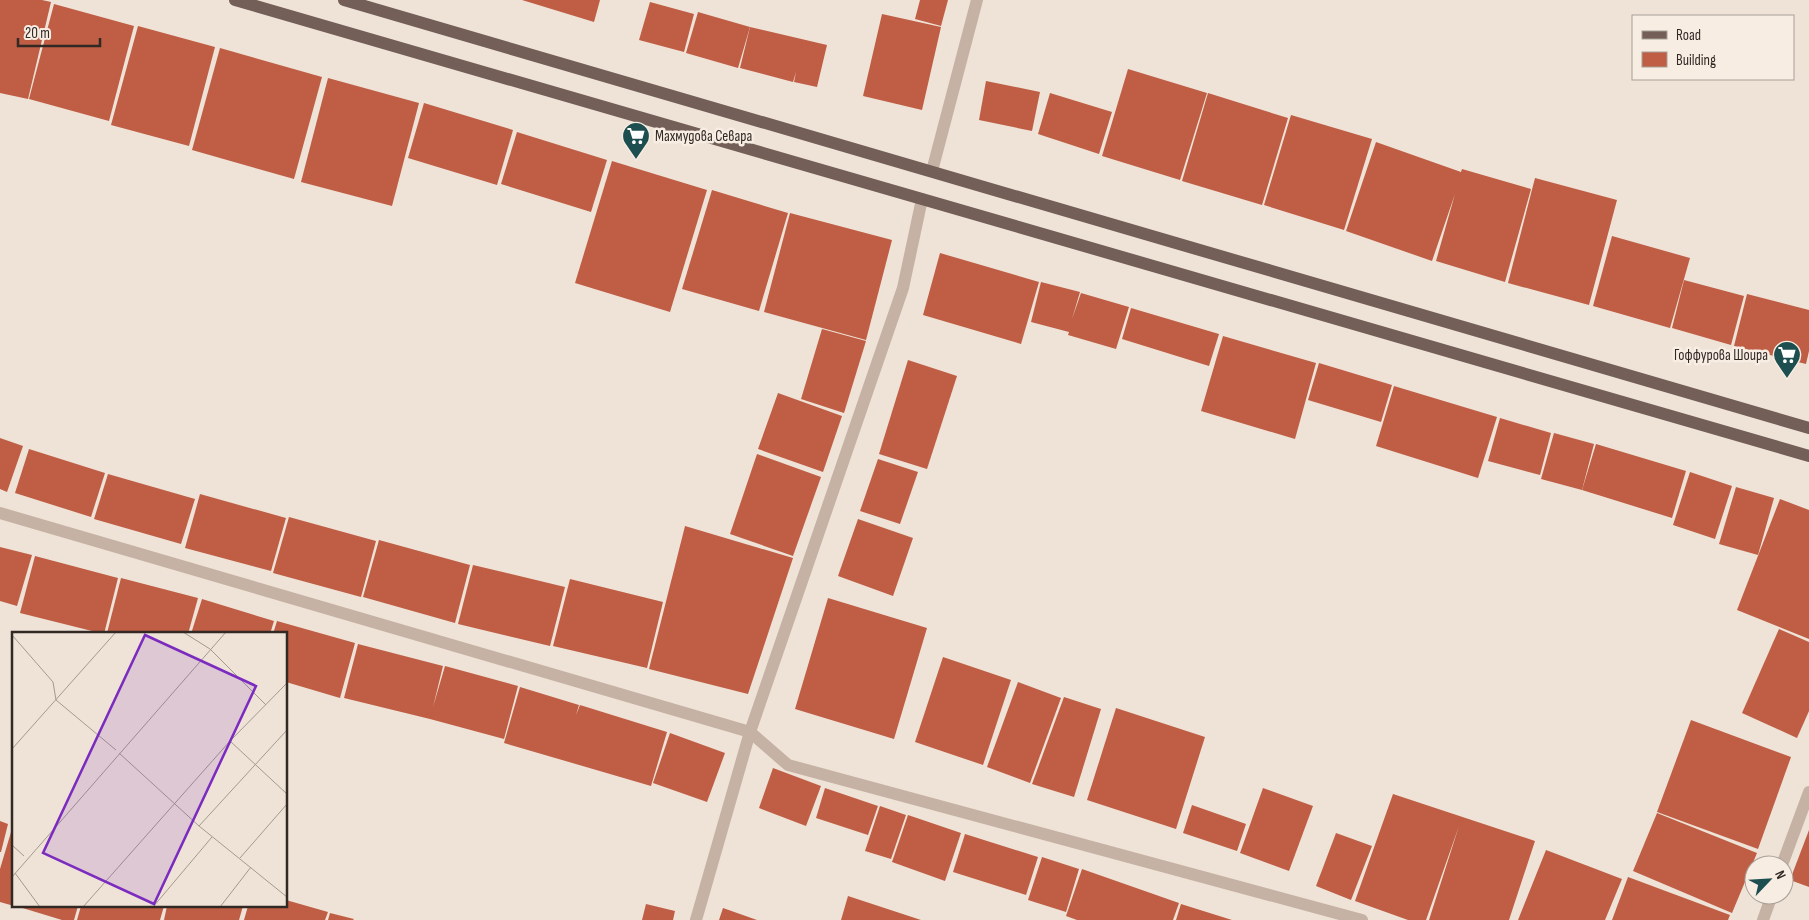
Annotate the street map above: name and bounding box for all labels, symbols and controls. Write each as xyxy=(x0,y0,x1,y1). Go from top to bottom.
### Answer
scale bar xyxy=(18,15,100,47)
legend xyxy=(1632,15,1794,80)
text: 20 m xyxy=(25,24,50,43)
text: Road xyxy=(1676,26,1701,45)
text: Building xyxy=(1676,51,1716,70)
supermarket icon: Махмудова Севара xyxy=(621,121,651,160)
place label: Махмудова Севара xyxy=(655,127,753,146)
supermarket icon: Гоффурова Шоира xyxy=(1772,340,1802,379)
place label: Гоффурова Шоира xyxy=(1674,346,1768,365)
inset map xyxy=(12,632,288,908)
north arrow xyxy=(1744,855,1794,905)
text: N xyxy=(1771,868,1790,882)

